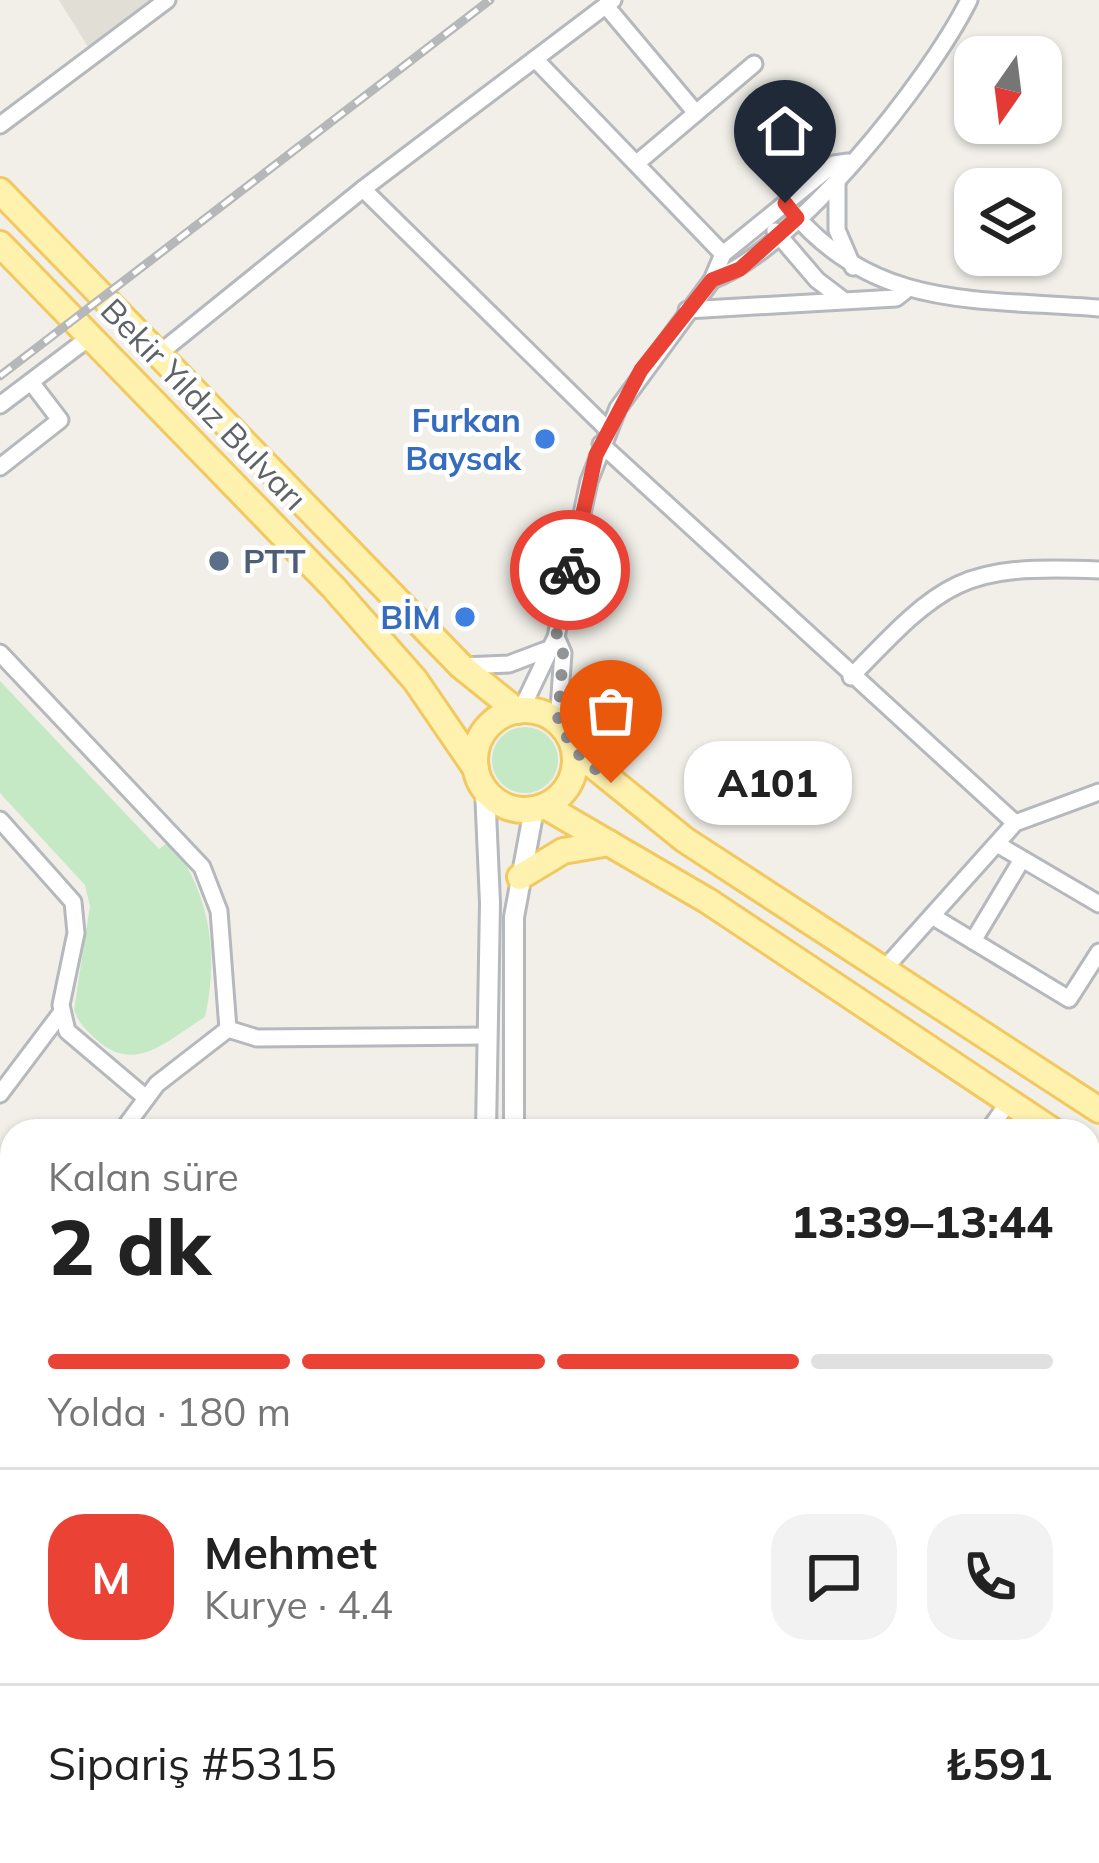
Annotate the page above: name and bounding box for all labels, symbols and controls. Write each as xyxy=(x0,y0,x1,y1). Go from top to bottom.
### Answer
north arrow xyxy=(954,36,1062,144)
map controls xyxy=(954,36,1062,276)
pin xyxy=(734,80,836,203)
icon: home xyxy=(752,98,818,164)
button: layers xyxy=(954,168,1062,276)
street label: Bekir Yıldız Bulvarı xyxy=(93,289,316,518)
place label: Furkan Baysak xyxy=(405,399,522,478)
marker: Furkan Baysak xyxy=(532,426,558,452)
courier xyxy=(510,510,630,630)
icon: bike xyxy=(537,537,603,603)
place label: PTT xyxy=(243,540,306,581)
marker: PTT xyxy=(206,548,232,574)
place label: BİM xyxy=(380,596,441,637)
marker: BİM xyxy=(452,604,478,630)
pin xyxy=(560,660,662,783)
icon: bag xyxy=(578,678,644,744)
callout: A101 xyxy=(683,741,851,825)
text: A101 xyxy=(718,758,818,807)
text: Kalan süre xyxy=(48,1152,239,1201)
text: 13:39–13:44 xyxy=(791,1193,1053,1249)
text: 2 dk xyxy=(48,1197,211,1295)
text: Yolda · 180 m xyxy=(48,1387,291,1436)
button: chat xyxy=(771,1514,897,1640)
button: phone xyxy=(927,1514,1053,1640)
text: Mehmet xyxy=(204,1524,377,1580)
text: M xyxy=(91,1549,131,1605)
text: Kurye · 4.4 xyxy=(204,1580,393,1629)
text: Sipariş #5315 xyxy=(48,1735,337,1791)
text: ₺591 xyxy=(945,1735,1053,1791)

